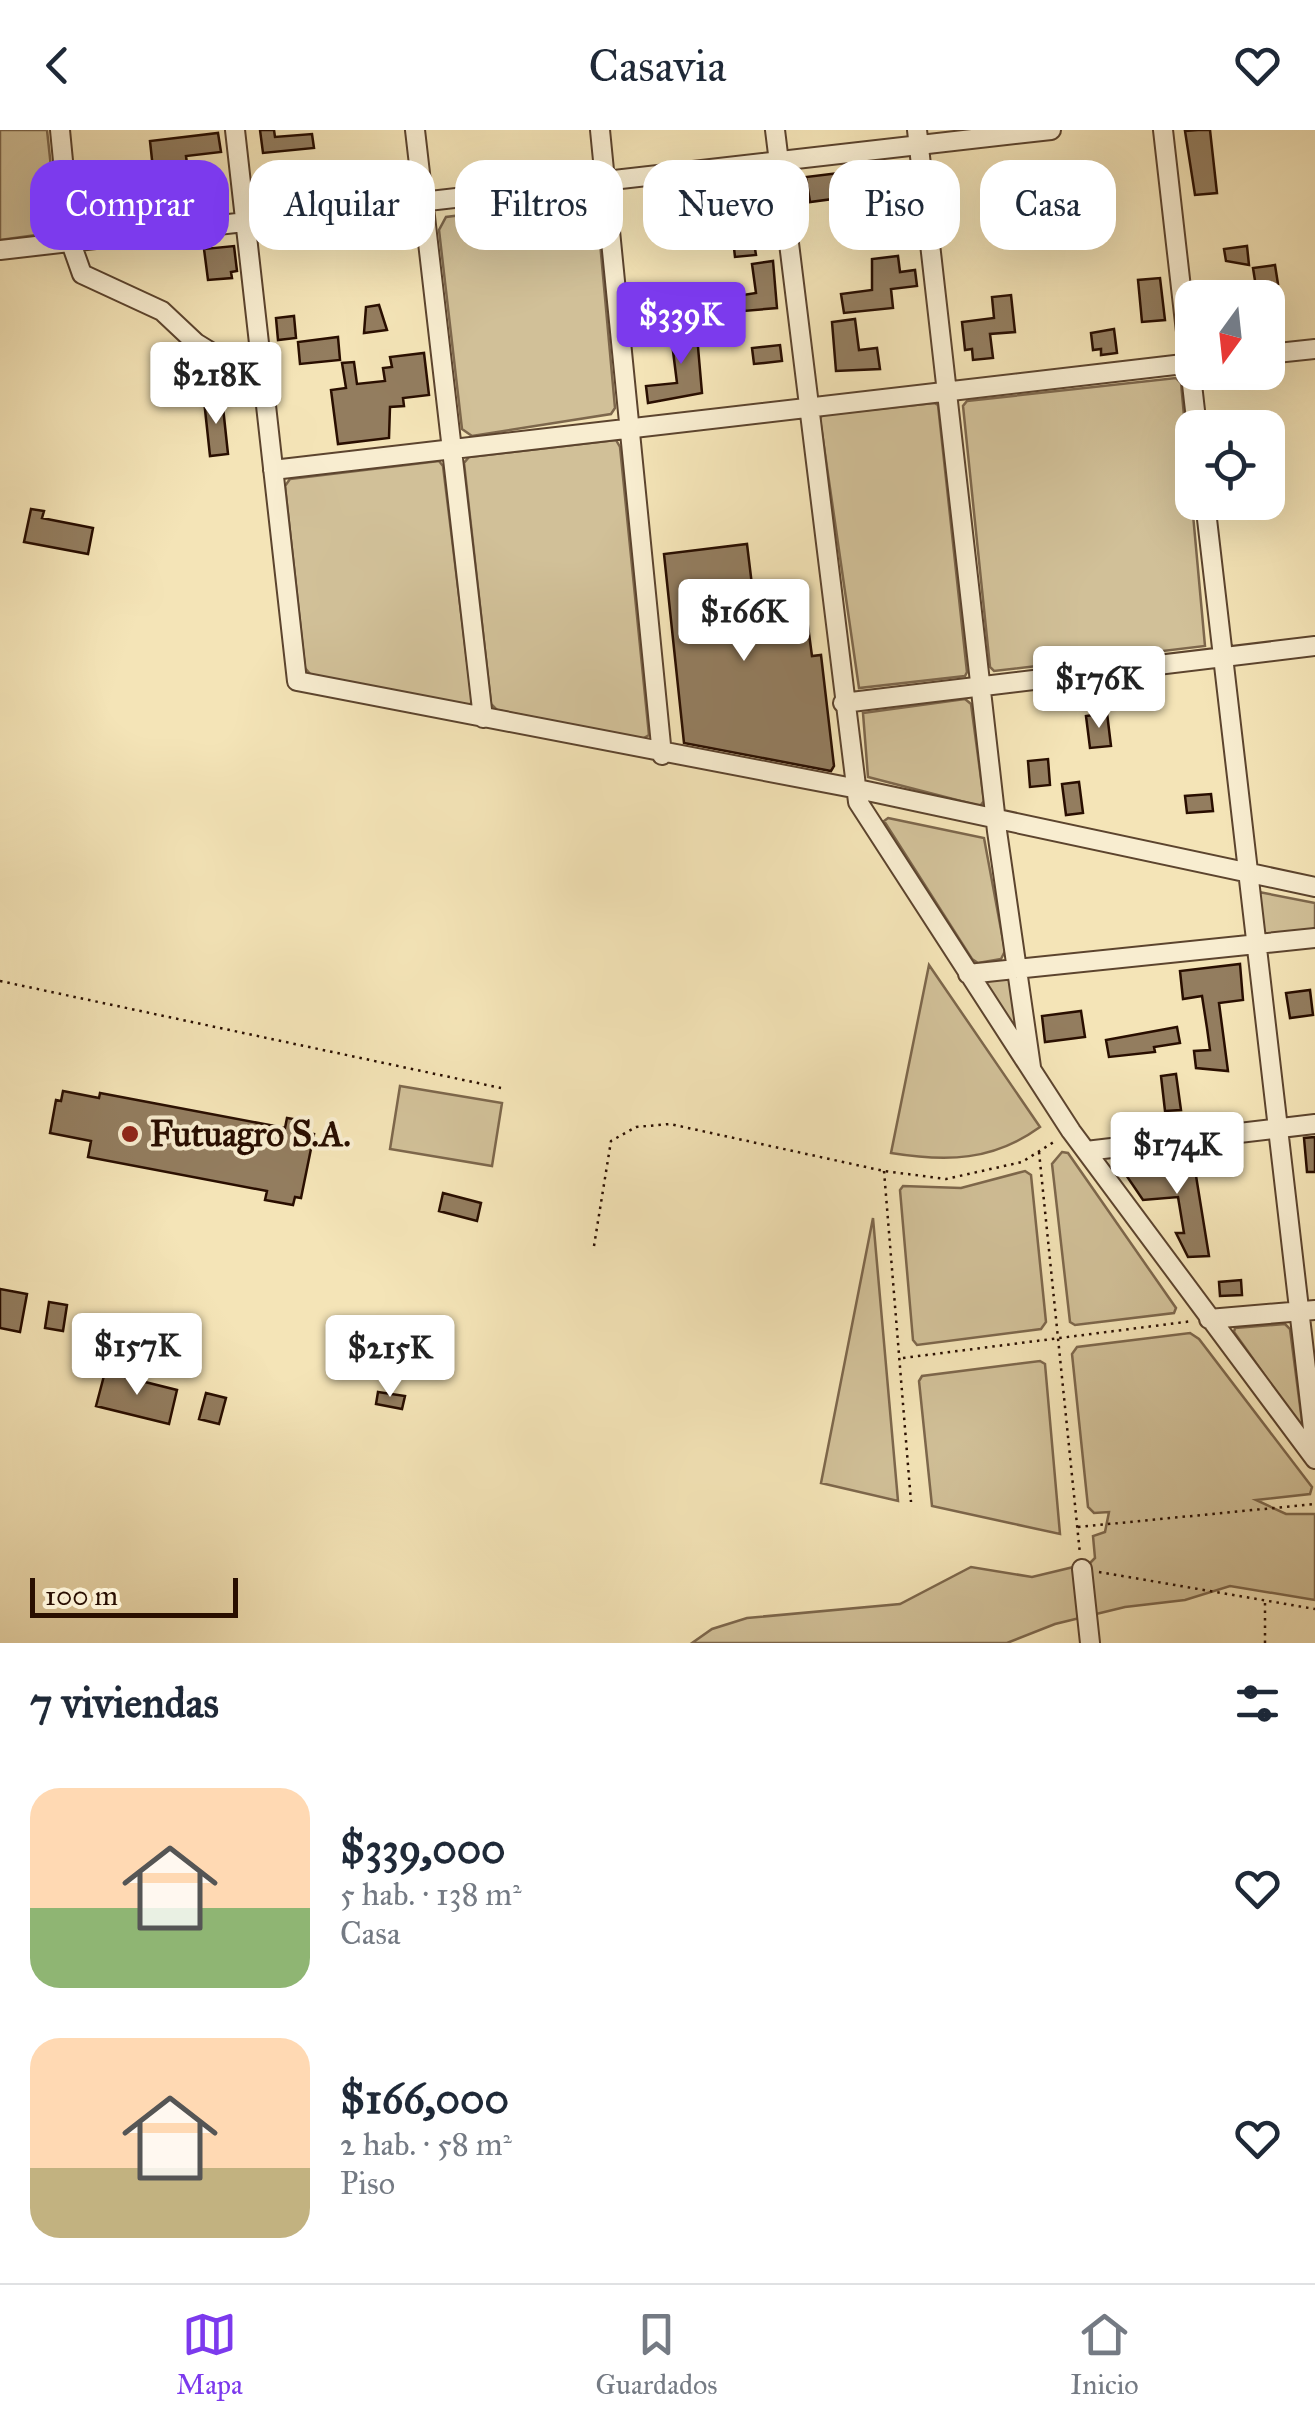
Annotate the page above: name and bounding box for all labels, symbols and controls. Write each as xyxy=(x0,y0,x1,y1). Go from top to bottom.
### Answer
icon: back xyxy=(30,38,85,93)
text: Casavia xyxy=(589,38,726,93)
icon: heart xyxy=(1230,38,1285,93)
chip: Comprar xyxy=(30,160,229,250)
chip: Alquilar xyxy=(249,160,435,250)
chip: Filtros xyxy=(455,160,623,250)
chip: Nuevo xyxy=(643,160,809,250)
chip: Piso xyxy=(829,160,960,250)
chip: Casa xyxy=(980,160,1116,250)
north arrow xyxy=(1175,280,1285,390)
map controls xyxy=(1175,280,1285,520)
pin: $339K xyxy=(611,282,751,367)
text: $339K xyxy=(639,295,723,334)
pin: $218K xyxy=(146,342,286,427)
text: $218K xyxy=(172,355,260,394)
button: locate xyxy=(1175,410,1285,520)
pin: $166K xyxy=(674,579,814,664)
text: $166K xyxy=(700,592,788,631)
pin: $176K xyxy=(1029,646,1169,731)
text: $176K xyxy=(1055,659,1143,698)
pin: $174K xyxy=(1107,1112,1247,1197)
place label: Futuagro S.A. xyxy=(150,1113,351,1156)
marker: Futuagro S.A. xyxy=(119,1123,141,1145)
text: $174K xyxy=(1133,1125,1221,1164)
pin: $157K xyxy=(67,1313,207,1398)
pin: $215K xyxy=(320,1315,460,1400)
text: $157K xyxy=(94,1326,180,1365)
text: $215K xyxy=(348,1328,432,1367)
scale bar xyxy=(30,1573,238,1618)
text: 100 m xyxy=(45,1578,118,1613)
icon: filters xyxy=(1230,1676,1285,1731)
text: 7 viviendas xyxy=(30,1677,219,1729)
text: $339,000 xyxy=(340,1823,506,1875)
icon: home xyxy=(110,1828,230,1948)
icon: heart xyxy=(1230,1861,1285,1916)
text: 5 hab. · 138 m² xyxy=(340,1875,522,1914)
text: Casa xyxy=(340,1914,401,1953)
text: $166,000 xyxy=(340,2073,509,2125)
icon: home xyxy=(110,2078,230,2198)
icon: heart xyxy=(1230,2111,1285,2166)
text: 2 hab. · 58 m² xyxy=(340,2125,512,2164)
text: Piso xyxy=(340,2164,395,2203)
tab: Mapa xyxy=(176,2307,243,2402)
tab: Guardados xyxy=(596,2307,718,2402)
tab: Inicio xyxy=(1070,2307,1139,2402)

